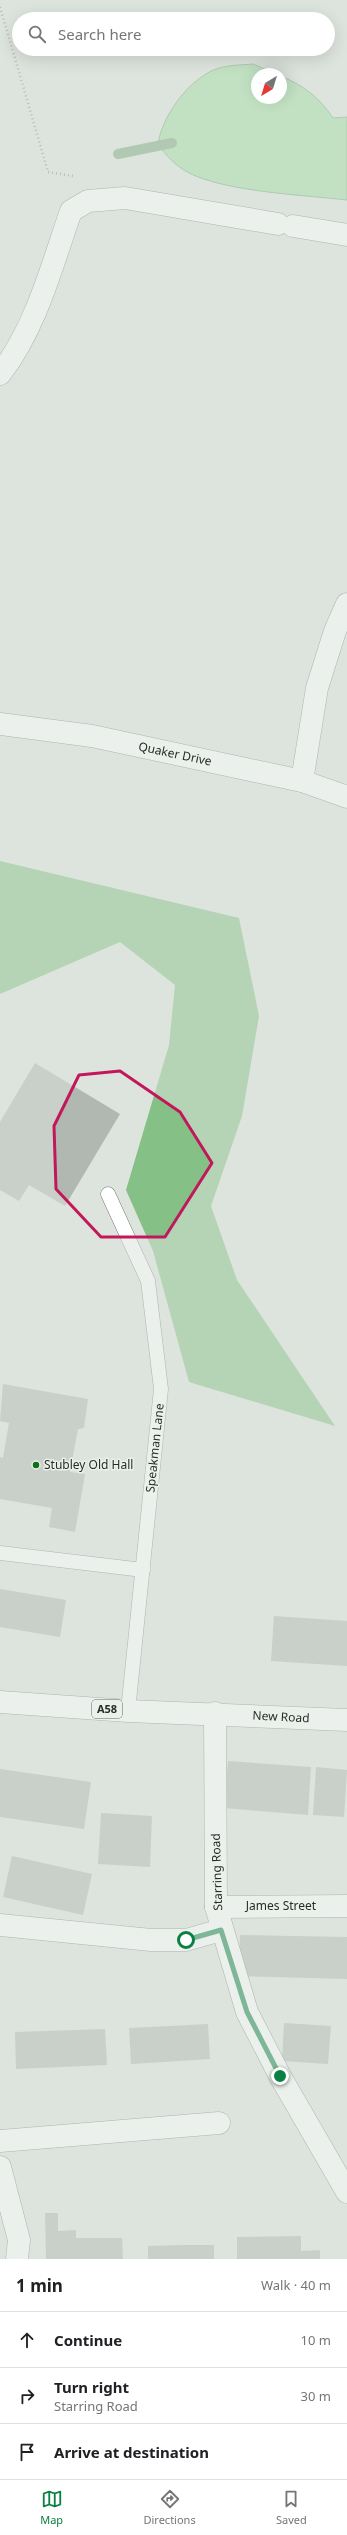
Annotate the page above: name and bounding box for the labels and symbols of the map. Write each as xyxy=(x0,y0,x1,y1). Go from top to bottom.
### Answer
north arrow xyxy=(251,68,287,104)
street label: Quaker Drive xyxy=(137,737,214,770)
street label: Speakman Lane xyxy=(141,1402,168,1493)
place label: Stubley Old Hall xyxy=(44,1456,133,1473)
marker: Stubley Old Hall xyxy=(31,1460,41,1470)
road number: A58 xyxy=(92,1700,122,1718)
street label: New Road xyxy=(252,1707,310,1726)
street label: Starring Road xyxy=(207,1833,226,1911)
street label: James Street xyxy=(245,1897,317,1914)
route start xyxy=(177,1931,195,1949)
route end xyxy=(271,2067,289,2085)

